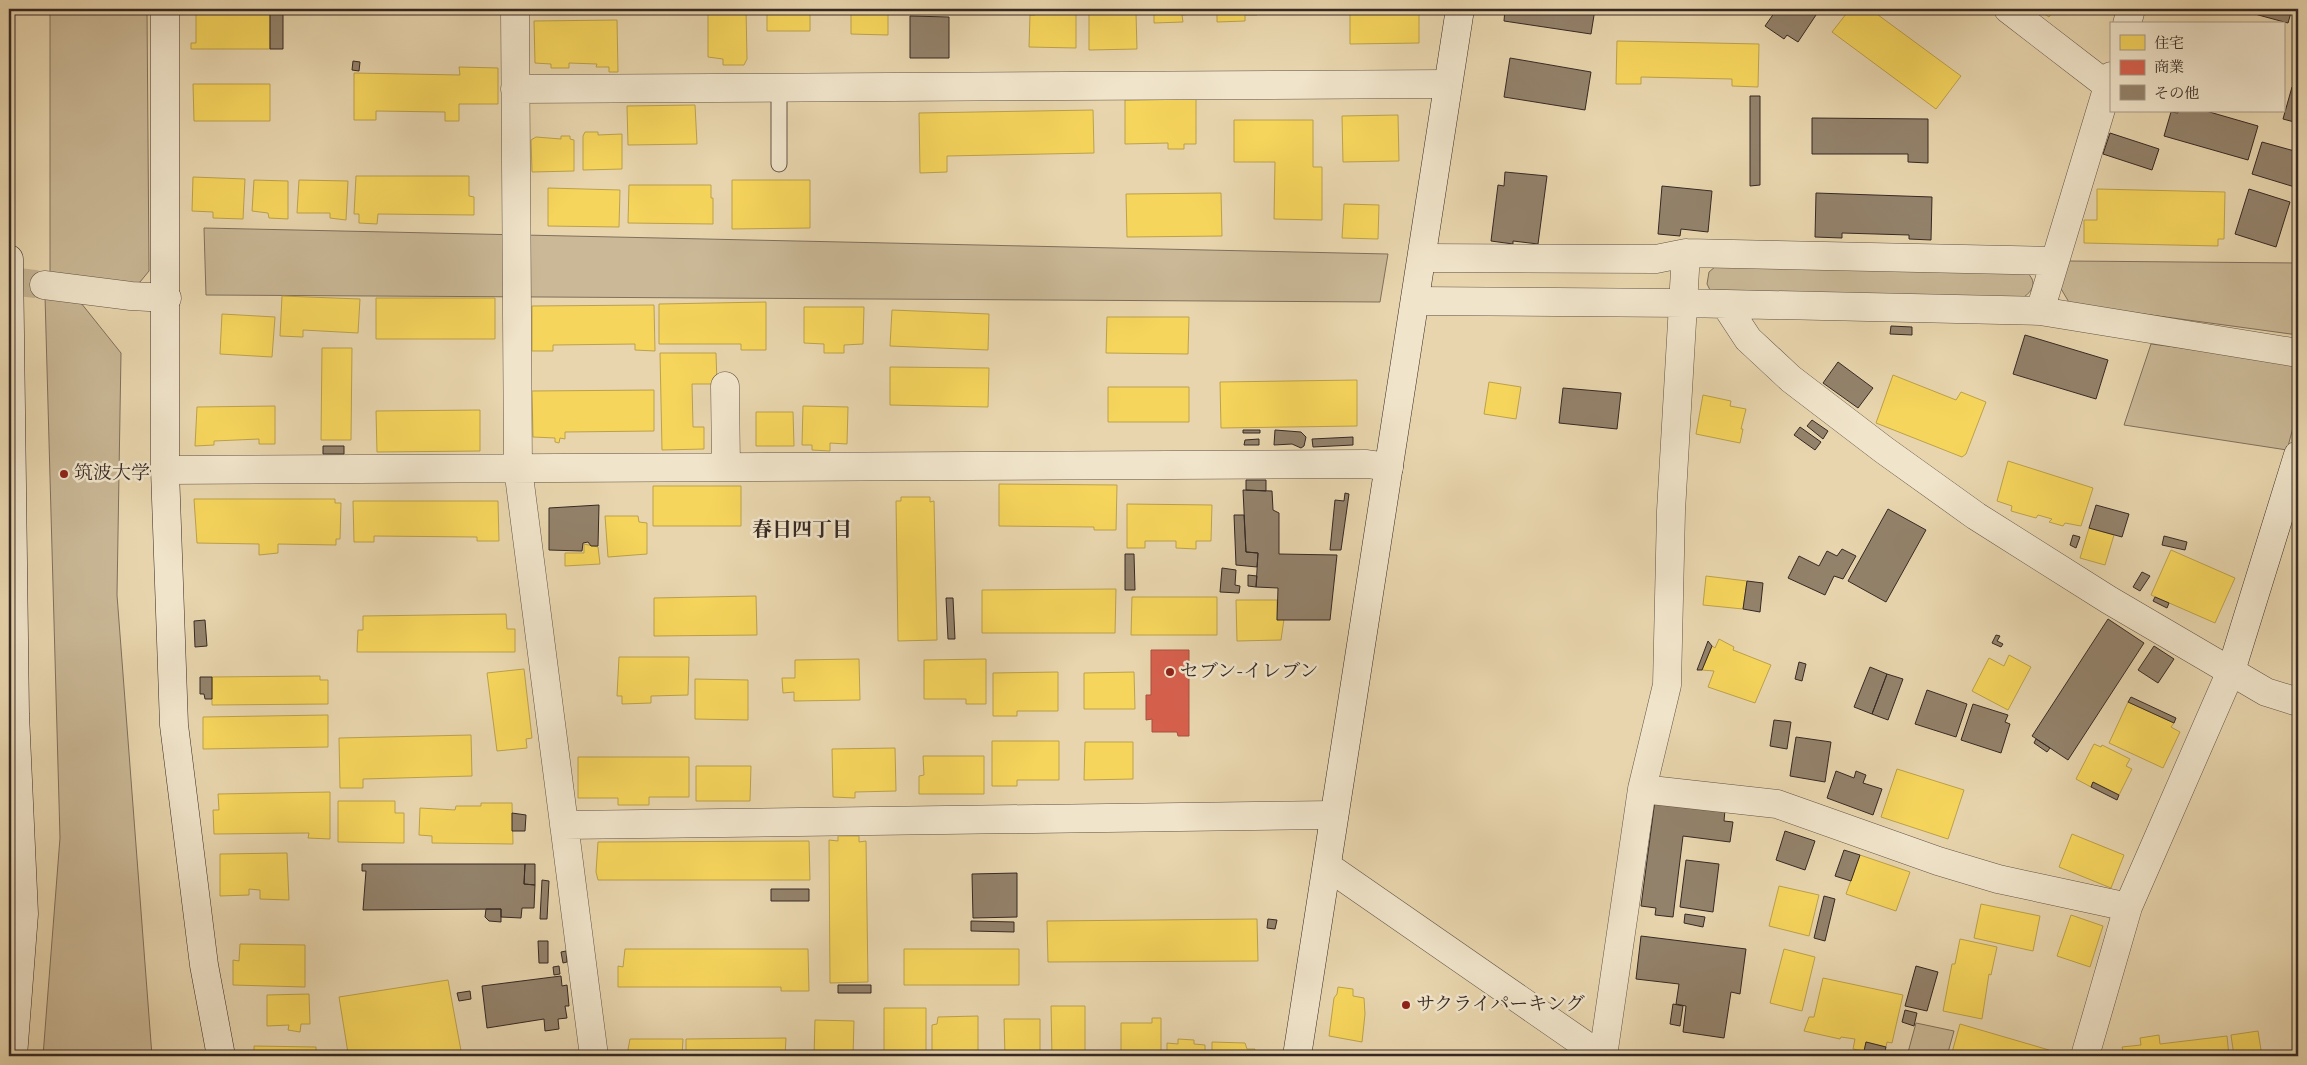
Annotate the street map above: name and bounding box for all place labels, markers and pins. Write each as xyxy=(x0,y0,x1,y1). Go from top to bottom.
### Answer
place label: 筑波大学 xyxy=(74,462,150,484)
marker: 筑波大学 xyxy=(58,468,70,480)
place label: セブン-イレブン xyxy=(1180,661,1319,682)
marker: セブン-イレブン xyxy=(1164,666,1176,678)
place label: サクライパーキング xyxy=(1416,994,1585,1015)
marker: サクライパーキング xyxy=(1400,999,1412,1011)

